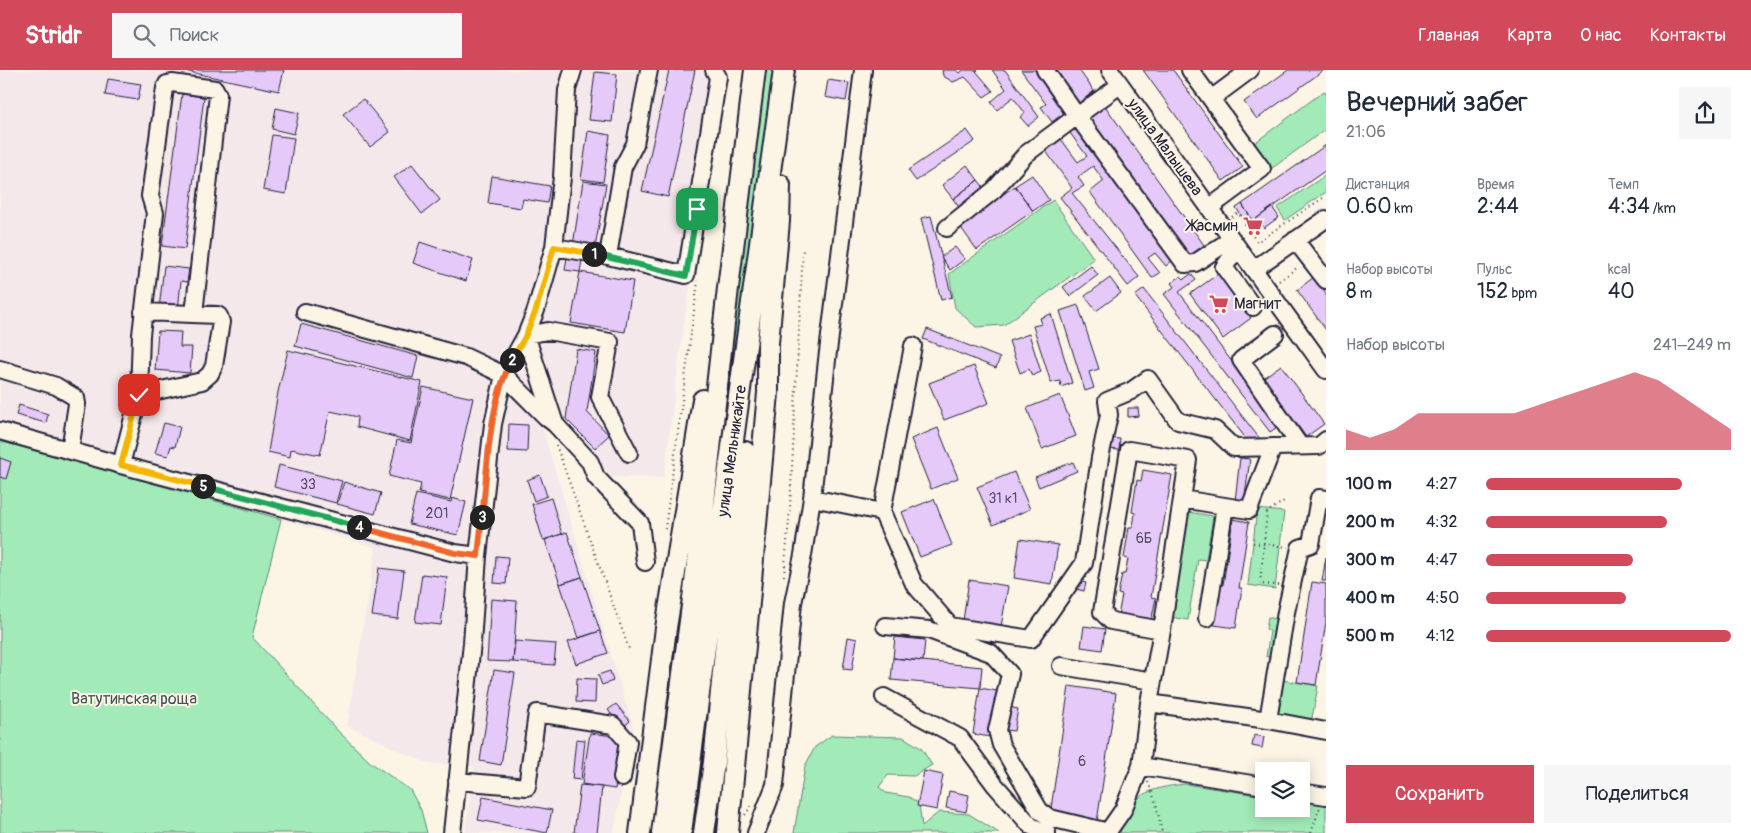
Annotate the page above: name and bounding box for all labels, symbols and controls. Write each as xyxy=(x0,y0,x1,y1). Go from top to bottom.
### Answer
search box xyxy=(112,13,462,58)
text: Stridr xyxy=(25,21,82,50)
icon: search xyxy=(130,21,158,49)
text: Поиск xyxy=(170,23,219,47)
text: Главная xyxy=(1418,24,1479,47)
text: Карта xyxy=(1507,24,1552,47)
text: О нас xyxy=(1580,24,1622,47)
text: Контакты xyxy=(1650,24,1726,47)
text: Вечерний забег xyxy=(1346,85,1528,120)
button: share xyxy=(1679,87,1731,139)
street label: улица Малышева xyxy=(1122,94,1207,200)
text: 21:06 xyxy=(1346,122,1386,142)
text: Дистанция xyxy=(1346,176,1410,193)
text: Время xyxy=(1477,176,1514,193)
text: Темп xyxy=(1608,176,1639,193)
pin xyxy=(676,188,718,230)
text: 0.60 xyxy=(1346,193,1392,220)
text: 2:44 xyxy=(1477,193,1519,220)
text: 4:34 xyxy=(1608,193,1650,220)
icon: arrive xyxy=(683,195,711,223)
text: km xyxy=(1392,200,1413,217)
text: /km xyxy=(1650,200,1676,217)
supermarket icon: Жасмин xyxy=(1242,215,1264,237)
place label: Жасмин xyxy=(1184,216,1238,236)
pin: 1 xyxy=(582,242,606,266)
text: 1 xyxy=(592,246,597,263)
text: Набор высоты xyxy=(1346,261,1433,278)
text: Пульс xyxy=(1477,261,1512,278)
text: kcal xyxy=(1608,261,1631,278)
text: 8 xyxy=(1346,278,1357,305)
text: 152 xyxy=(1477,278,1508,305)
text: 40 xyxy=(1608,278,1635,305)
text: m xyxy=(1357,285,1372,302)
text: bpm xyxy=(1508,285,1537,302)
supermarket icon: Магнит xyxy=(1208,293,1230,315)
place label: Магнит xyxy=(1234,294,1282,314)
text: Набор высоты xyxy=(1346,335,1445,355)
text: 241–249 m xyxy=(1653,335,1731,355)
pin: 2 xyxy=(500,348,524,372)
text: 2 xyxy=(509,352,516,369)
pin xyxy=(118,374,160,416)
icon: check xyxy=(125,381,153,409)
street label: улица Мельникайте xyxy=(713,384,751,519)
pin: 5 xyxy=(190,474,216,498)
text: 100 m xyxy=(1346,474,1392,494)
text: 4:27 xyxy=(1426,474,1457,494)
house number: 33 xyxy=(300,476,316,493)
text: 5 xyxy=(200,478,207,495)
house number: 31 к1 xyxy=(988,490,1018,507)
pin: 3 xyxy=(470,504,494,530)
house number: 201 xyxy=(426,505,448,522)
text: 3 xyxy=(479,509,486,526)
text: 200 m xyxy=(1346,512,1394,532)
text: 4:32 xyxy=(1426,512,1457,532)
pin: 4 xyxy=(346,514,372,540)
text: 4 xyxy=(355,519,364,536)
house number: 6Б xyxy=(1136,530,1152,547)
text: 300 m xyxy=(1346,550,1394,570)
text: 4:47 xyxy=(1426,550,1457,570)
text: 400 m xyxy=(1346,588,1395,608)
text: 4:50 xyxy=(1426,588,1459,608)
text: 500 m xyxy=(1346,626,1394,646)
text: 4:12 xyxy=(1426,626,1455,646)
park label: Ватутинская роща xyxy=(71,689,197,709)
house number: 6 xyxy=(1078,753,1086,770)
map controls xyxy=(1255,762,1310,817)
button: layers xyxy=(1255,762,1310,817)
button: Сохранить xyxy=(1346,765,1534,823)
button: Поделиться xyxy=(1544,765,1731,823)

